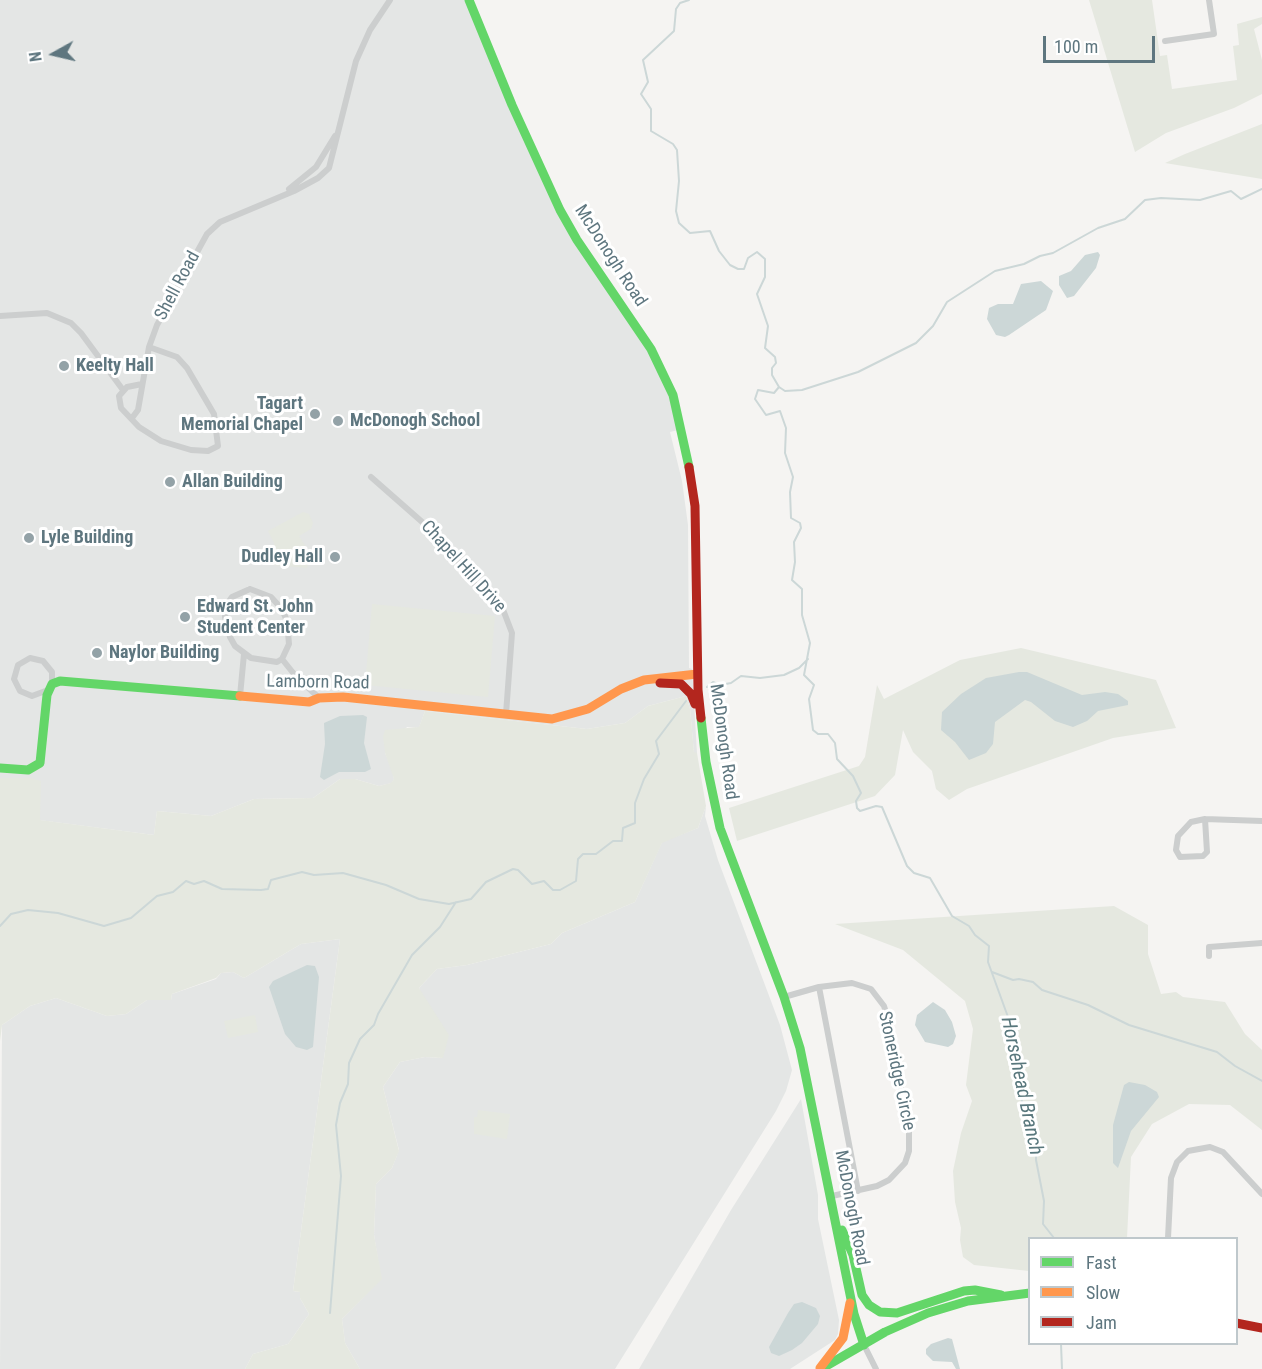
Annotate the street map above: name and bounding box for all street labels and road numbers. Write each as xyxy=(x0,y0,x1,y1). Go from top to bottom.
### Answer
street label: McDonogh Road xyxy=(569,201,651,311)
street label: Shell Road xyxy=(151,248,205,324)
street label: Chapel Hill Drive xyxy=(416,516,510,618)
street label: Lamborn Road xyxy=(266,671,370,695)
street label: McDonogh Road xyxy=(704,683,742,801)
street label: Stoneridge Circle xyxy=(873,1009,919,1133)
street label: McDonogh Road xyxy=(829,1149,873,1267)

